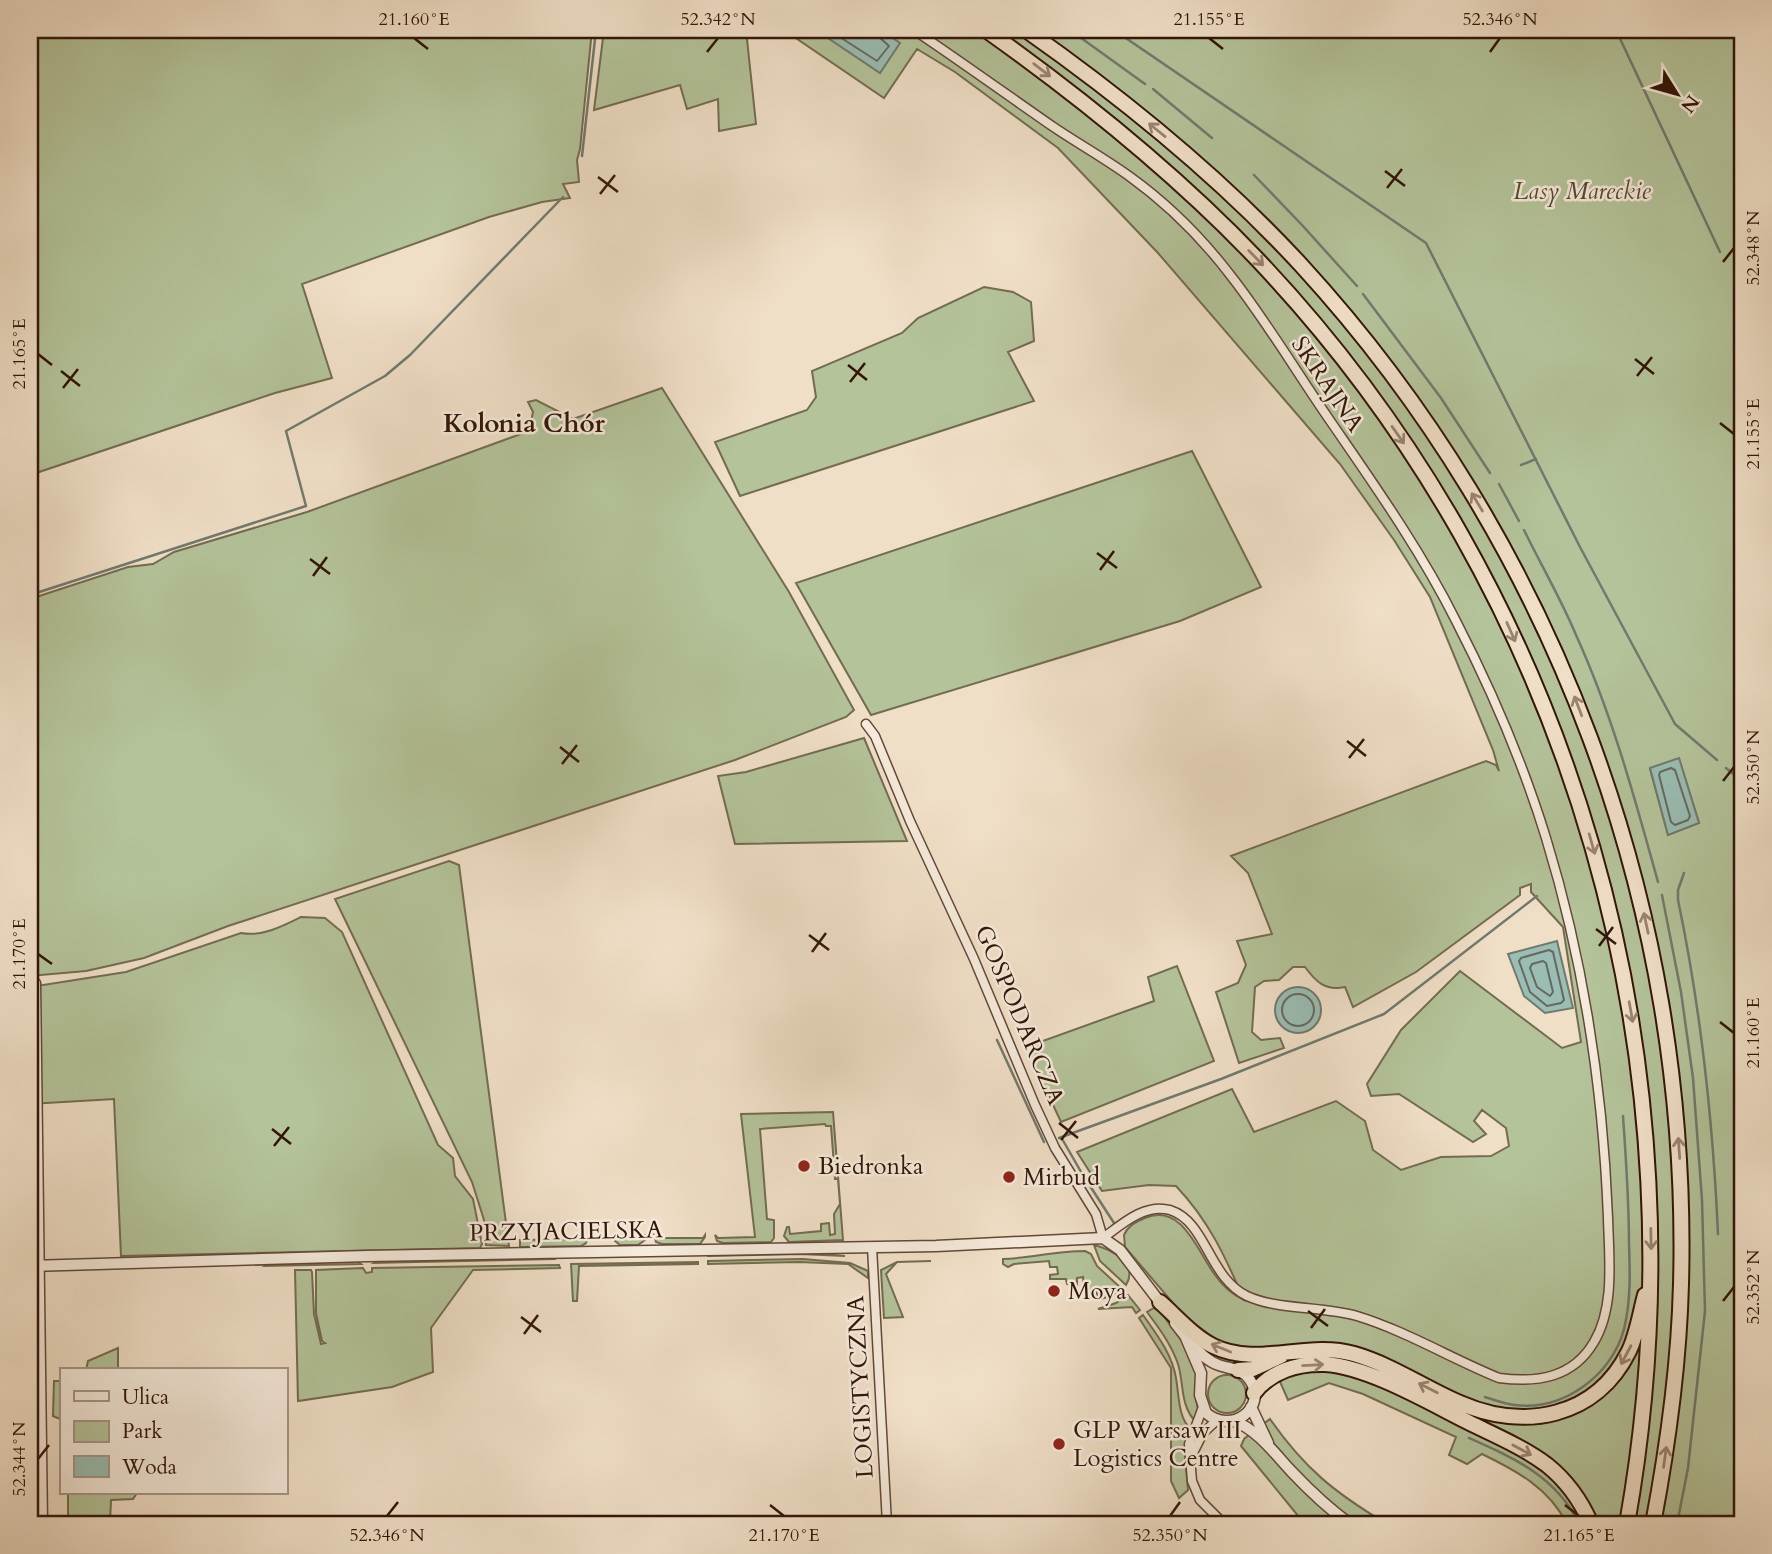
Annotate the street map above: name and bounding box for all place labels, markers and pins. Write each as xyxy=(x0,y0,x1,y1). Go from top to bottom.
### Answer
place label: Biedronka xyxy=(818,1150,924,1183)
marker: Biedronka xyxy=(796,1158,812,1174)
place label: Mirbud xyxy=(1023,1161,1100,1194)
marker: Mirbud xyxy=(1001,1169,1017,1185)
place label: Moya xyxy=(1068,1275,1127,1308)
marker: Moya xyxy=(1046,1283,1062,1299)
place label: GLP Warsaw III Logistics Centre xyxy=(1073,1414,1241,1475)
marker: GLP Warsaw III Logistics Centre xyxy=(1051,1436,1067,1452)

